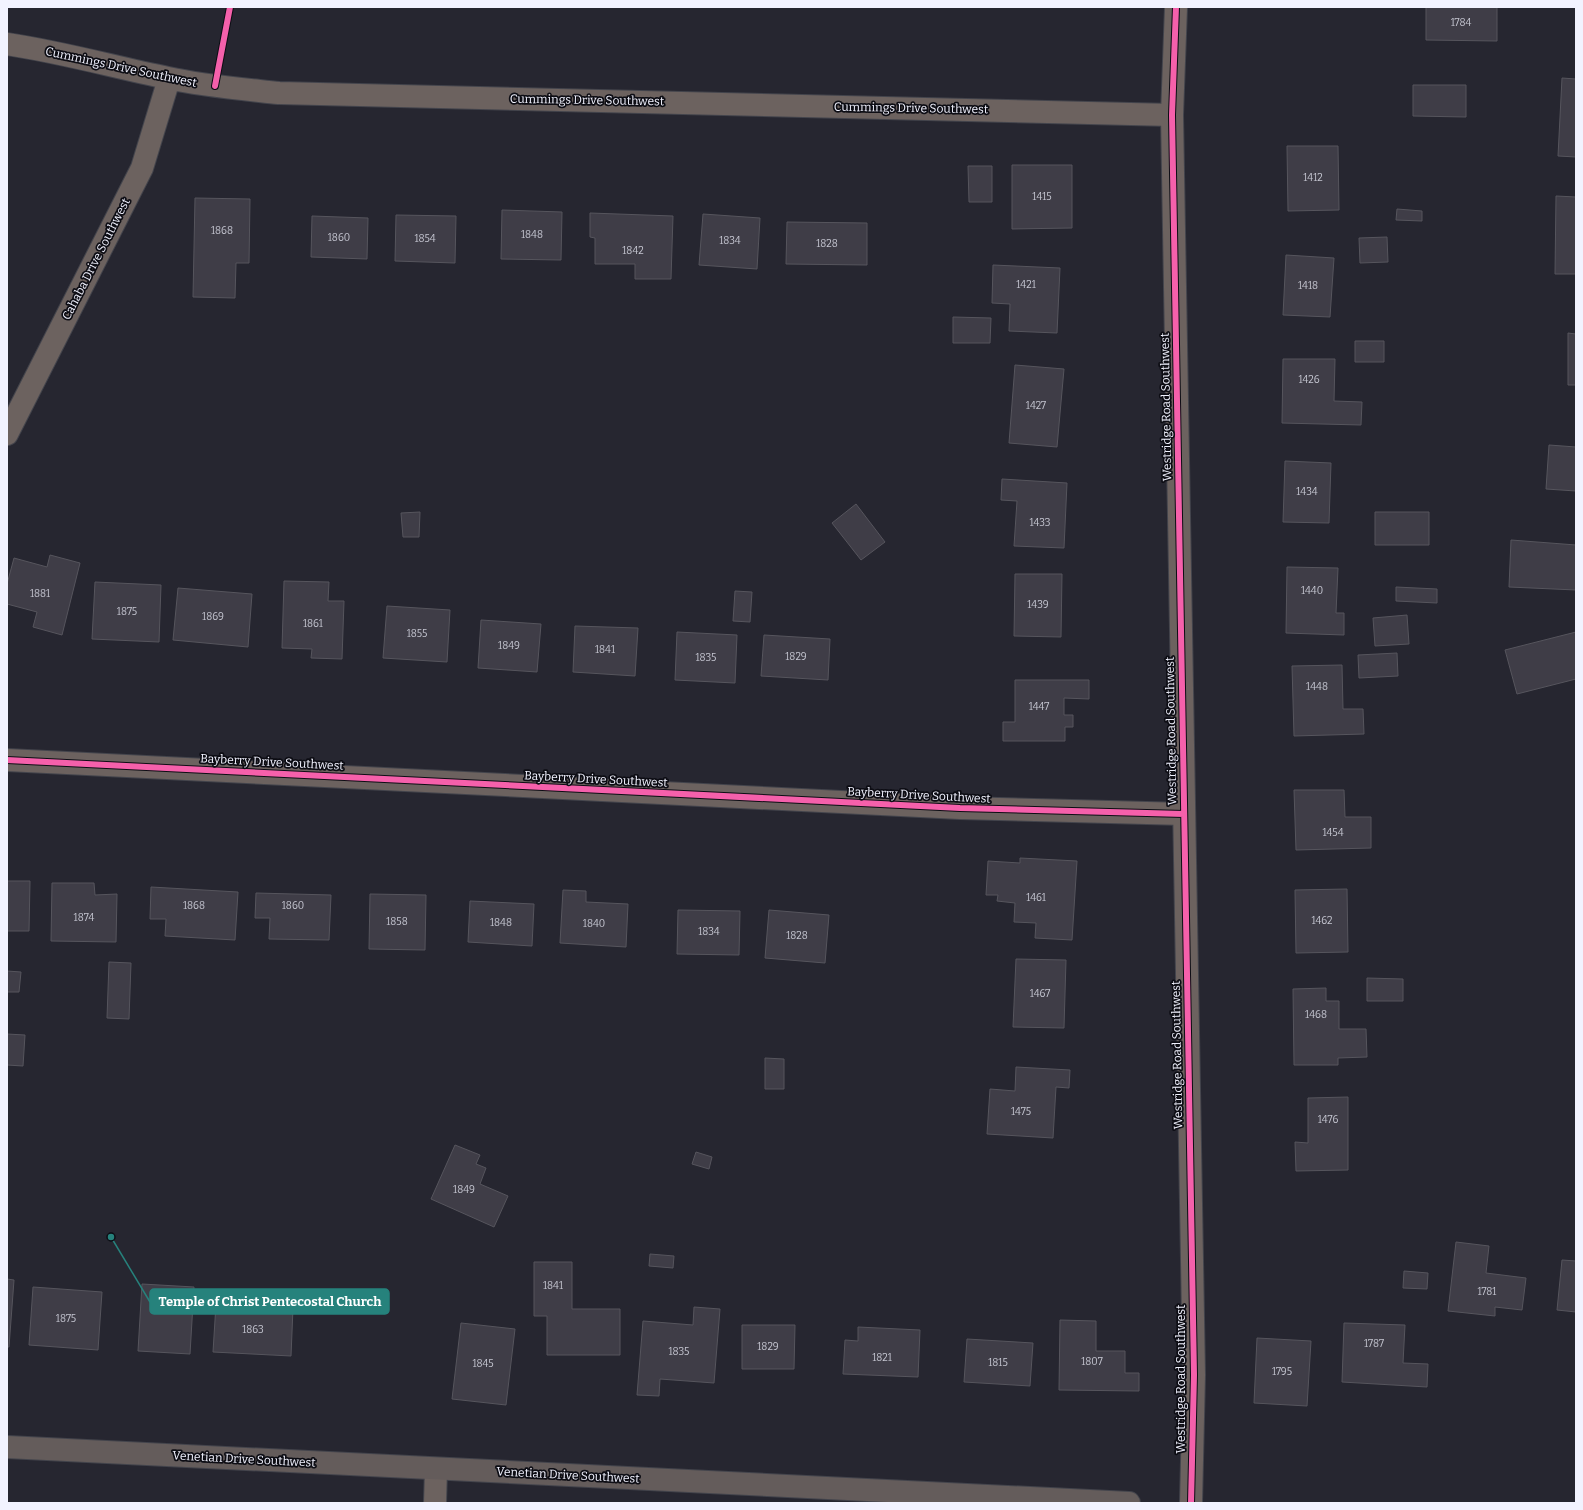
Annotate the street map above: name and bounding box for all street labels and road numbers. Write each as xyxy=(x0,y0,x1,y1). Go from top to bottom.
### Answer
street label: Cummings Drive Southwest xyxy=(44,44,199,90)
street label: Cummings Drive Southwest xyxy=(510,92,665,108)
street label: Cummings Drive Southwest xyxy=(834,100,989,116)
street label: Cahaba Drive Southwest xyxy=(59,195,133,322)
street label: Westridge Road Southwest xyxy=(1158,332,1174,482)
street label: Westridge Road Southwest xyxy=(1163,656,1179,806)
street label: Bayberry Drive Southwest xyxy=(200,751,345,773)
street label: Bayberry Drive Southwest xyxy=(524,768,669,790)
street label: Bayberry Drive Southwest xyxy=(847,784,992,806)
street label: Westridge Road Southwest xyxy=(1169,980,1185,1130)
street label: Westridge Road Southwest xyxy=(1174,1304,1188,1453)
street label: Venetian Drive Southwest xyxy=(172,1448,317,1470)
street label: Venetian Drive Southwest xyxy=(496,1464,641,1486)

